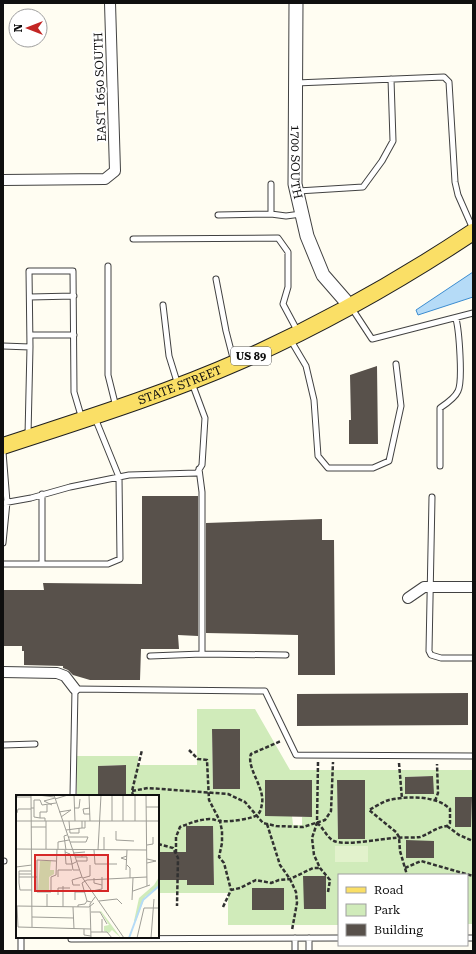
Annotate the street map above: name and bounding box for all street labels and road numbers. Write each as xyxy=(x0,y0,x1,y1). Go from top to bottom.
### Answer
street label: EAST 1650 SOUTH xyxy=(91,32,109,142)
street label: 1700 SOUTH xyxy=(288,125,305,200)
road number: US 89 xyxy=(231,347,271,365)
street label: STATE STREET xyxy=(136,363,224,407)

